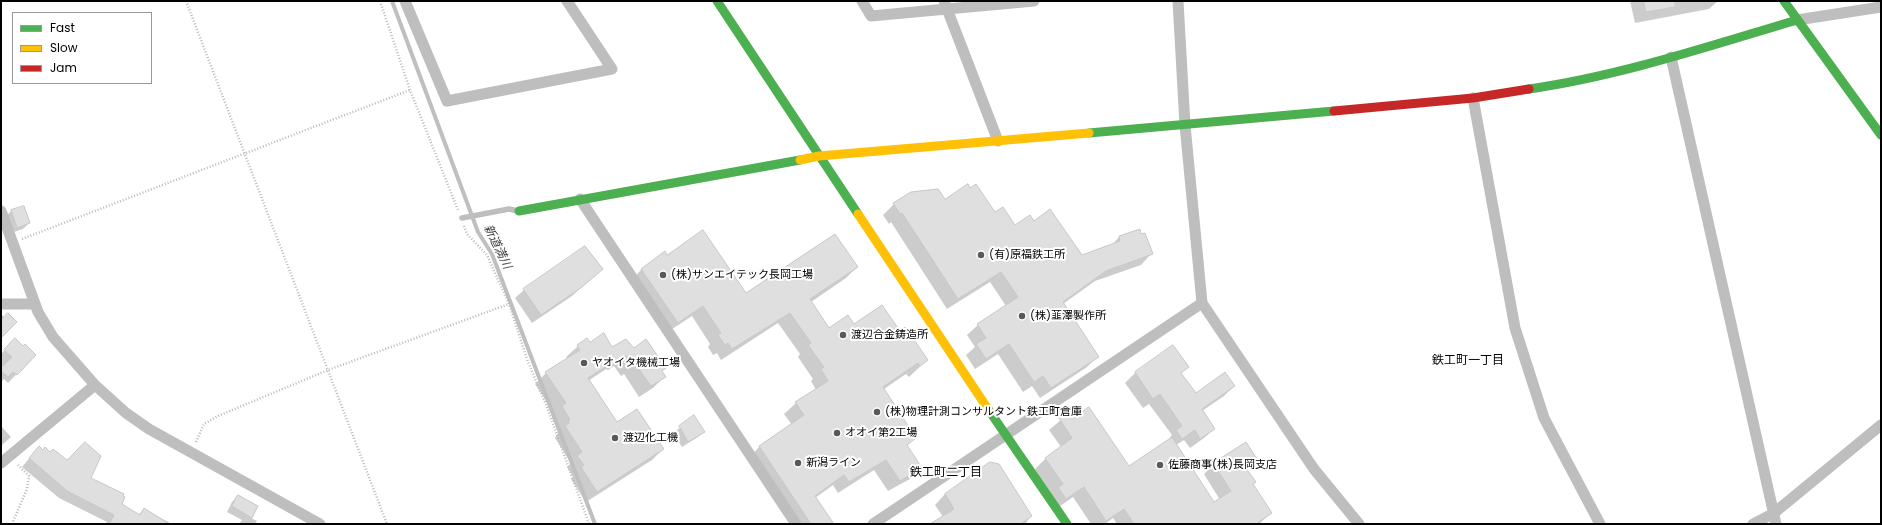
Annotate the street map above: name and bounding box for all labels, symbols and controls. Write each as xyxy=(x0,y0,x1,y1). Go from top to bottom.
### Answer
legend xyxy=(12,12,152,84)
text: Fast xyxy=(50,19,75,36)
text: Slow xyxy=(50,39,78,56)
text: Jam xyxy=(50,59,77,76)
water label: 新道満川 xyxy=(480,222,514,272)
place label: (有)原福鉄工所 xyxy=(989,248,1065,262)
marker: (有)原福鉄工所 xyxy=(976,250,986,260)
place label: (株)サンエイテック長岡工場 xyxy=(671,268,813,282)
marker: (株)サンエイテック長岡工場 xyxy=(658,270,668,280)
place label: (株)韮澤製作所 xyxy=(1030,309,1106,323)
marker: (株)韮澤製作所 xyxy=(1017,311,1027,321)
place label: 渡辺合金鋳造所 xyxy=(851,328,928,342)
marker: 渡辺合金鋳造所 xyxy=(838,330,848,340)
district label: 鉄工町一丁目 xyxy=(1432,354,1504,368)
place label: ヤオイタ機械工場 xyxy=(592,356,680,370)
marker: ヤオイタ機械工場 xyxy=(579,358,589,368)
place label: (株)物理計測コンサルタント鉄工町倉庫 xyxy=(885,405,1082,419)
marker: (株)物理計測コンサルタント鉄工町倉庫 xyxy=(872,407,882,417)
place label: オオイ第2工場 xyxy=(845,426,917,440)
marker: オオイ第2工場 xyxy=(832,428,842,438)
place label: 渡辺化工機 xyxy=(623,431,678,445)
marker: 渡辺化工機 xyxy=(610,433,620,443)
place label: 新潟ライン xyxy=(806,456,861,470)
marker: 新潟ライン xyxy=(793,458,803,468)
place label: 佐藤商事(株)長岡支店 xyxy=(1168,458,1277,472)
marker: 佐藤商事(株)長岡支店 xyxy=(1155,460,1165,470)
district label: 鉄工町二丁目 xyxy=(910,466,982,480)

